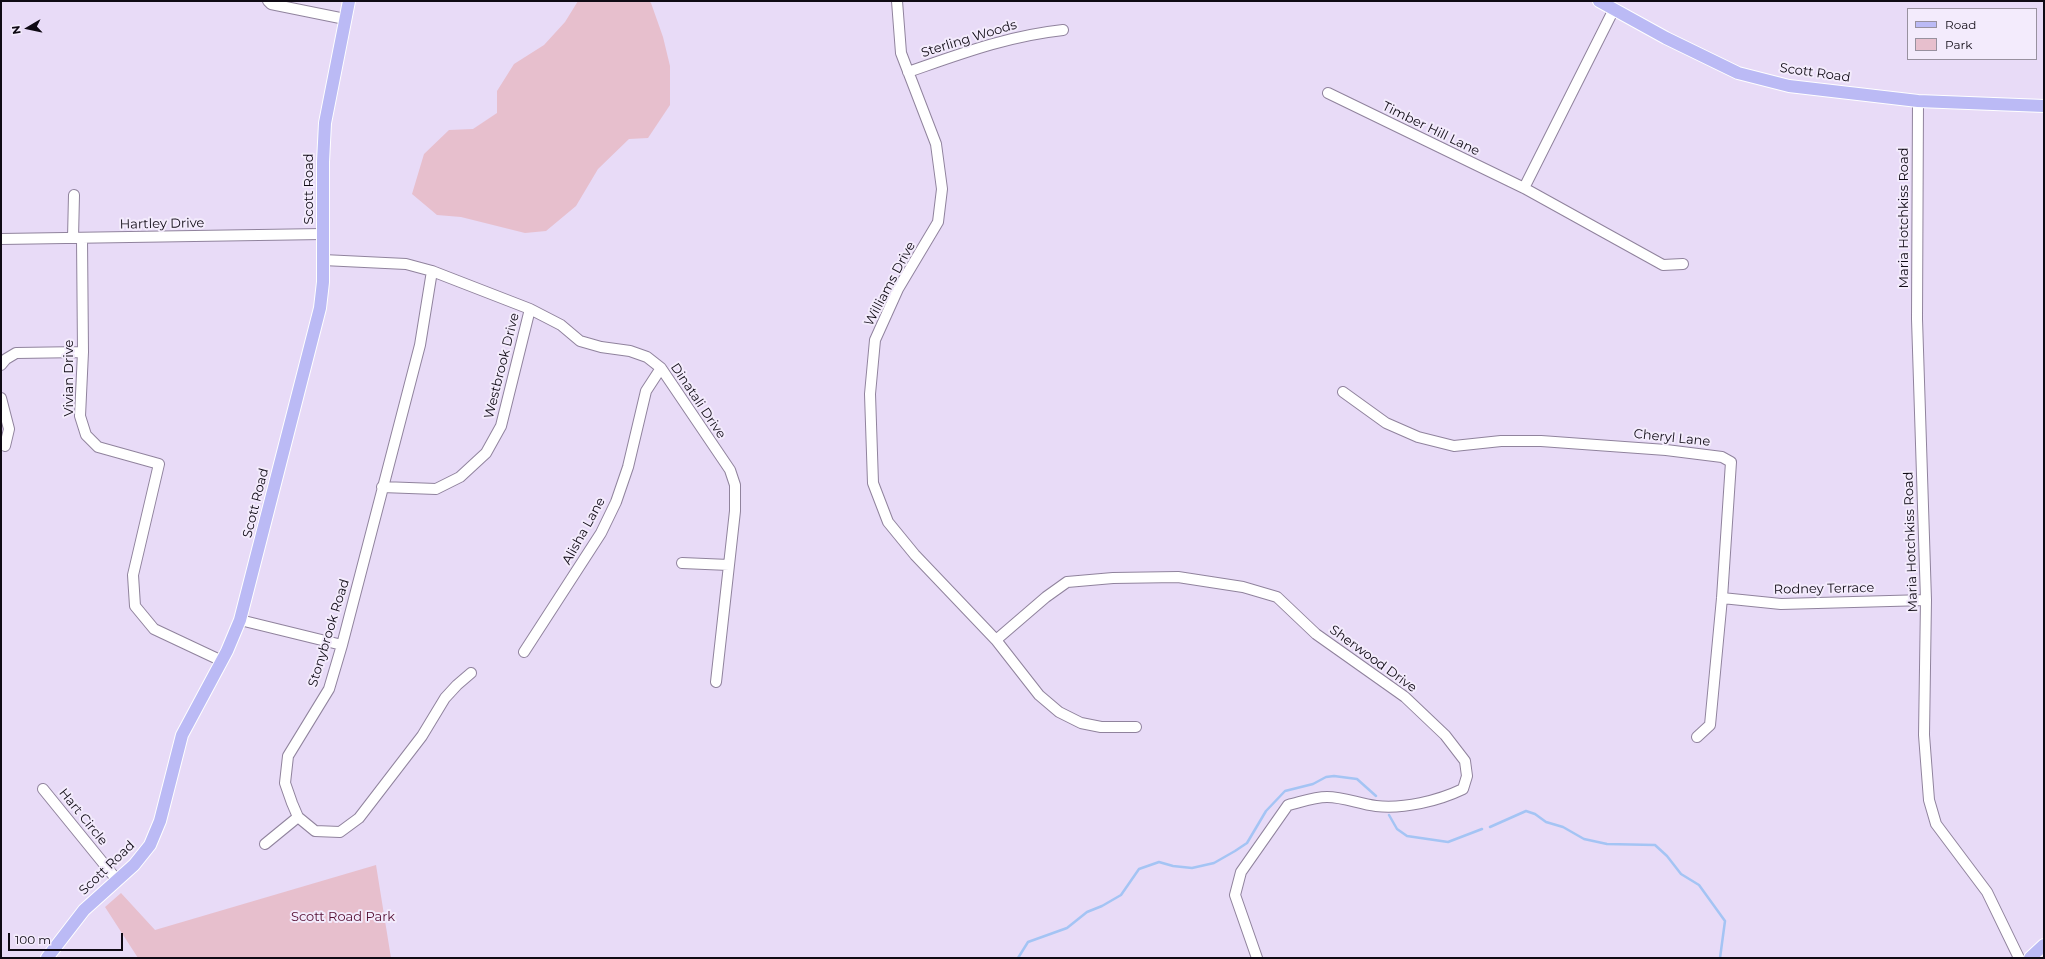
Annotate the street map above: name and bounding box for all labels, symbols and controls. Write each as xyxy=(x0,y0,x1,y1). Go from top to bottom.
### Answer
north arrow xyxy=(8,8,48,48)
legend xyxy=(1907,8,2037,60)
street label: Sterling Woods xyxy=(919,17,1019,61)
text: Road xyxy=(1945,17,1976,32)
text: N xyxy=(9,24,24,35)
text: Park xyxy=(1945,37,1972,52)
street label: Scott Road xyxy=(1779,60,1851,86)
street label: Timber Hill Lane xyxy=(1380,99,1482,159)
street label: Maria Hotchkiss Road xyxy=(1896,148,1912,288)
street label: Scott Road xyxy=(301,153,317,225)
street label: Hartley Drive xyxy=(120,215,204,233)
street label: Williams Drive xyxy=(861,239,919,329)
street label: Westbrook Drive xyxy=(481,311,523,421)
street label: Vivian Drive xyxy=(61,340,77,416)
street label: Dinatali Drive xyxy=(667,360,729,442)
street label: Cheryl Lane xyxy=(1633,426,1711,450)
street label: Scott Road xyxy=(240,467,272,539)
street label: Maria Hotchkiss Road xyxy=(1901,471,1921,613)
street label: Alisha Lane xyxy=(559,495,609,567)
street label: Stonybrook Road xyxy=(305,577,353,689)
street label: Rodney Terrace xyxy=(1774,580,1874,598)
street label: Sherwood Drive xyxy=(1326,622,1420,696)
street label: Hart Circle xyxy=(55,785,111,849)
street label: Scott Road xyxy=(76,838,138,898)
park label: Scott Road Park xyxy=(291,909,395,925)
scale bar xyxy=(10,925,125,951)
text: 100 m xyxy=(15,932,51,947)

